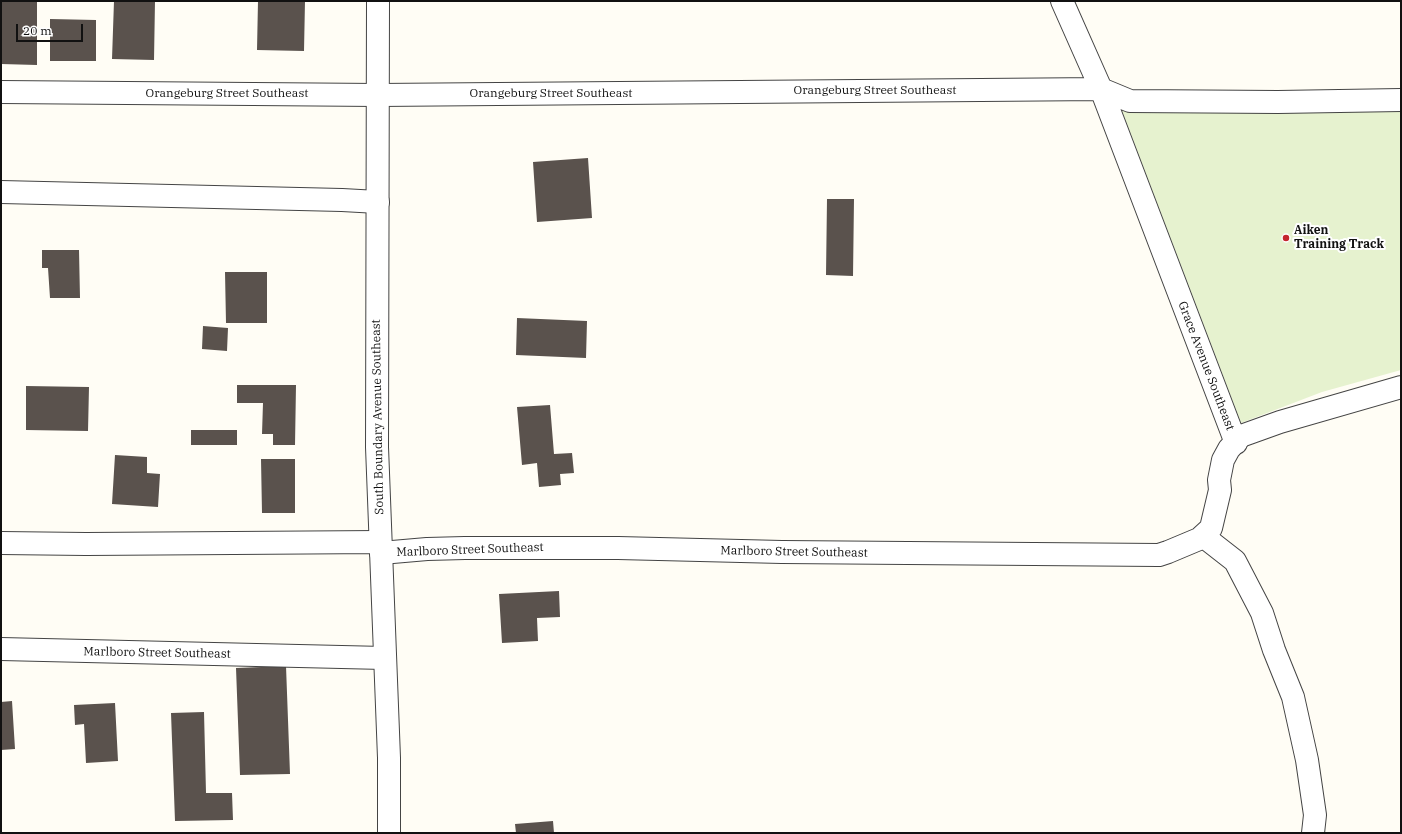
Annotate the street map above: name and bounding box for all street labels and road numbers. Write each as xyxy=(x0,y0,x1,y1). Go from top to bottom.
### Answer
street label: Orangeburg Street Southeast xyxy=(794,84,956,98)
street label: Orangeburg Street Southeast xyxy=(146,87,308,101)
street label: Orangeburg Street Southeast xyxy=(470,87,632,101)
street label: Grace Avenue Southeast xyxy=(1175,300,1237,432)
street label: South Boundary Avenue Southeast xyxy=(369,319,387,515)
street label: Marlboro Street Southeast xyxy=(396,540,544,560)
street label: Marlboro Street Southeast xyxy=(720,544,868,560)
street label: Marlboro Street Southeast xyxy=(83,645,231,661)

